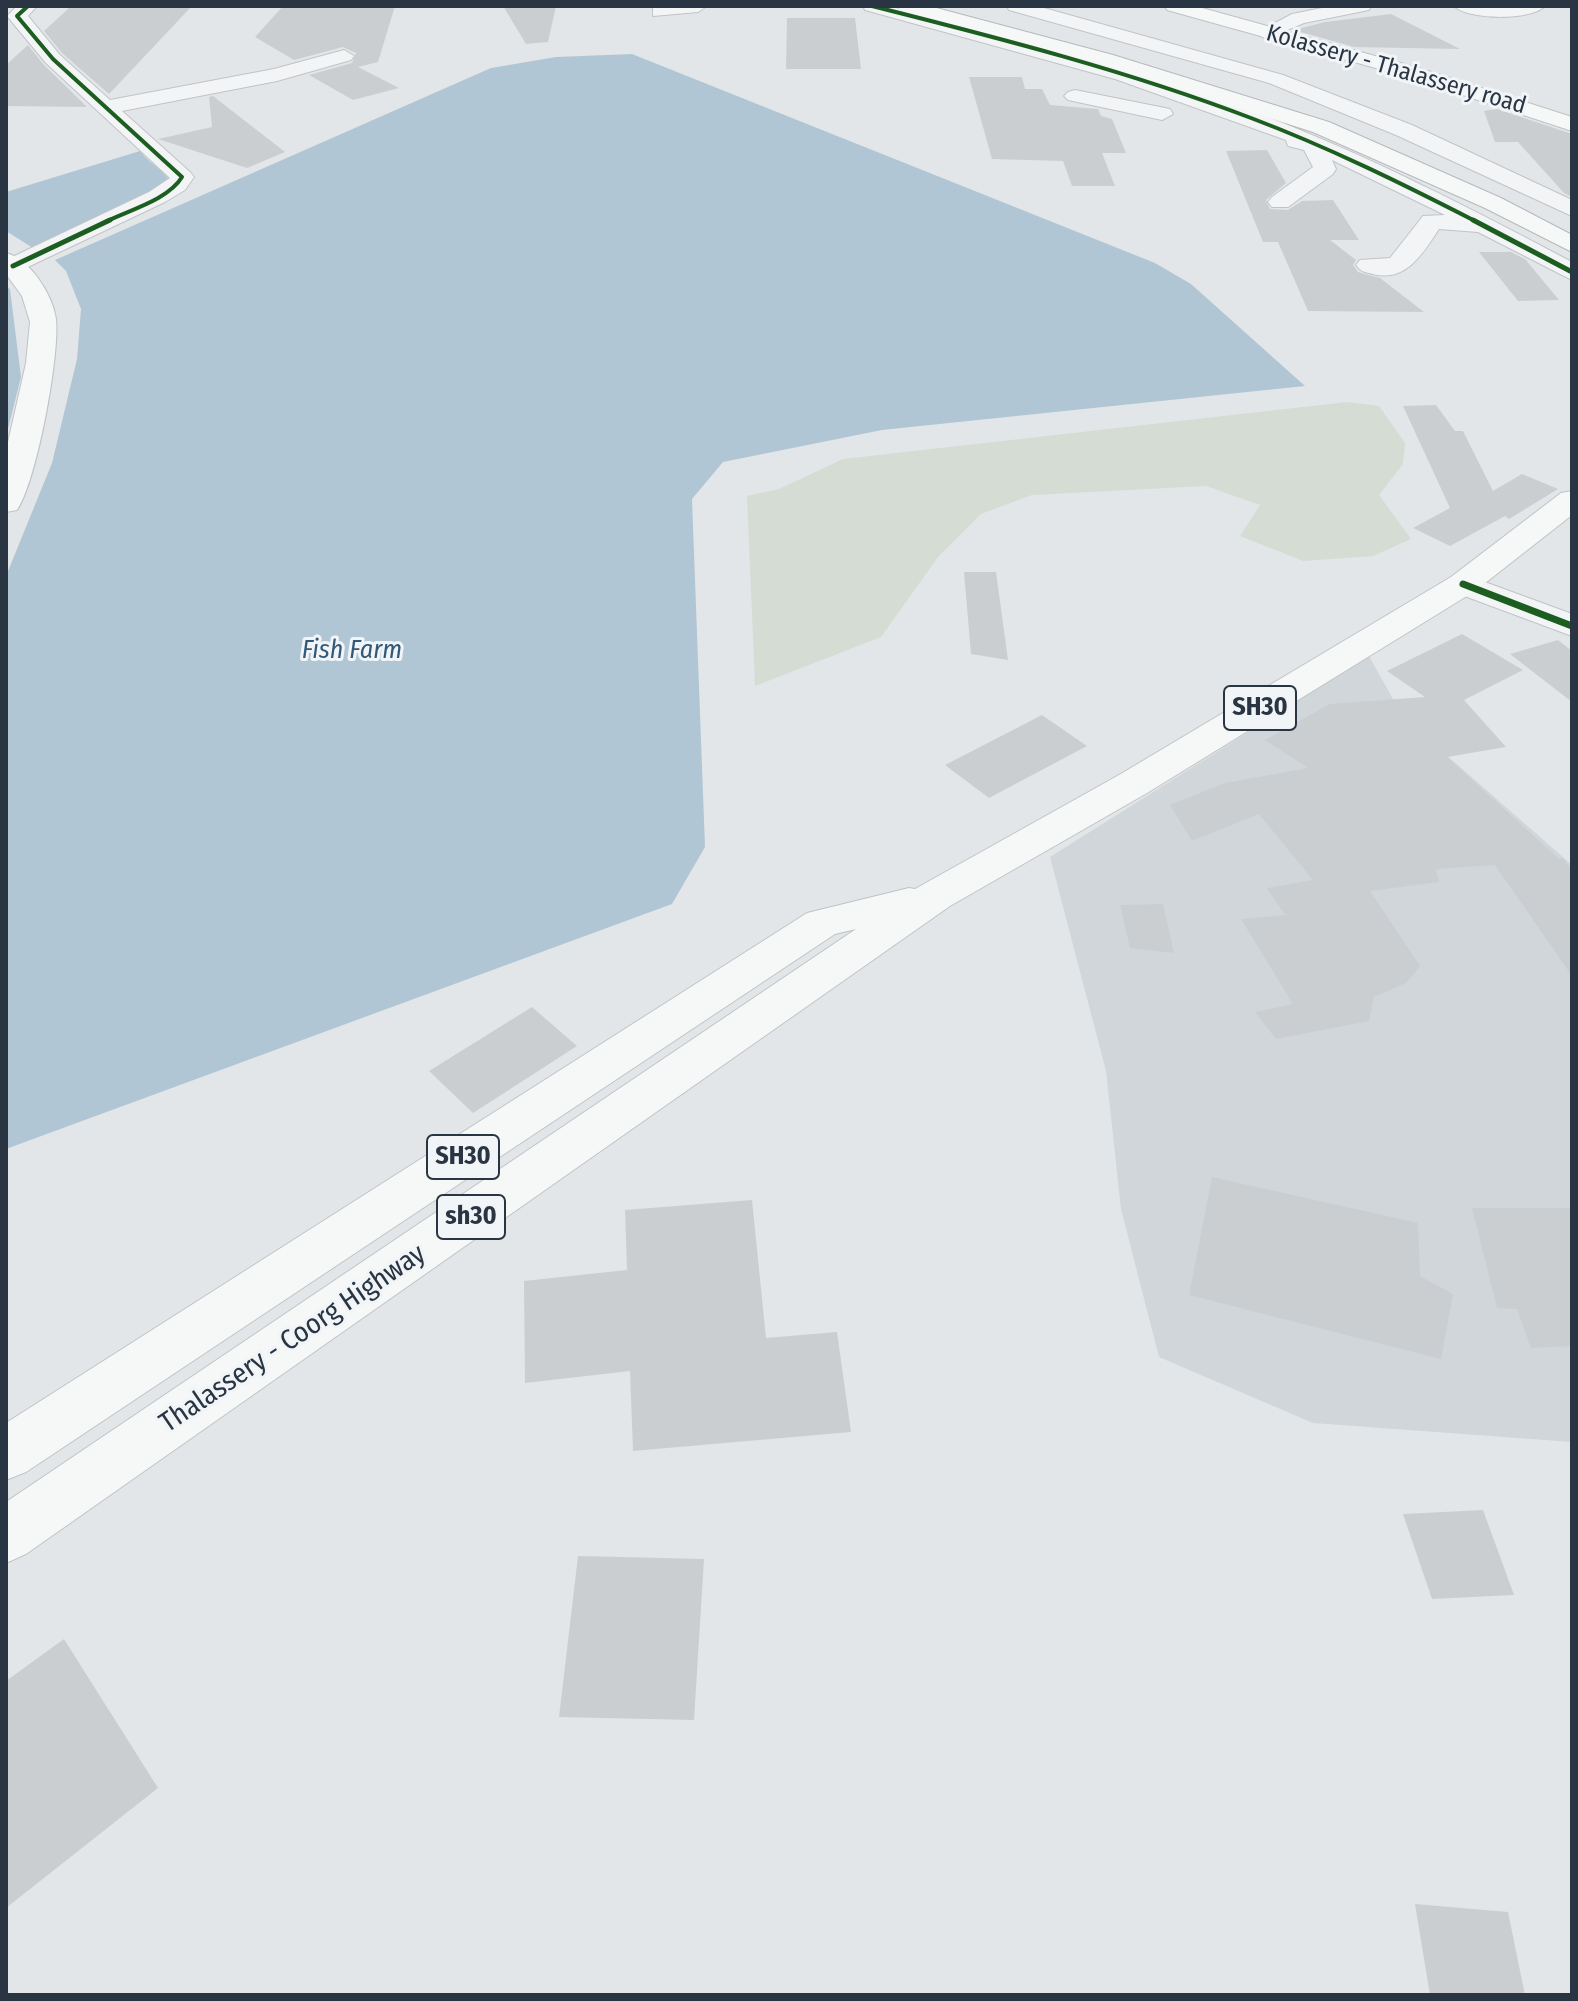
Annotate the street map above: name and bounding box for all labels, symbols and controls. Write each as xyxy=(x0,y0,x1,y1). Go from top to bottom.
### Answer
street label: Kolassery - Thalassery road xyxy=(1263,19,1529,121)
water label: Fish Farm xyxy=(302,635,402,667)
road number: SH30 xyxy=(1224,686,1296,730)
road number: SH30 xyxy=(427,1135,499,1179)
road number: sh30 xyxy=(437,1195,505,1239)
street label: Thalassery - Coorg Highway xyxy=(154,1238,432,1440)

